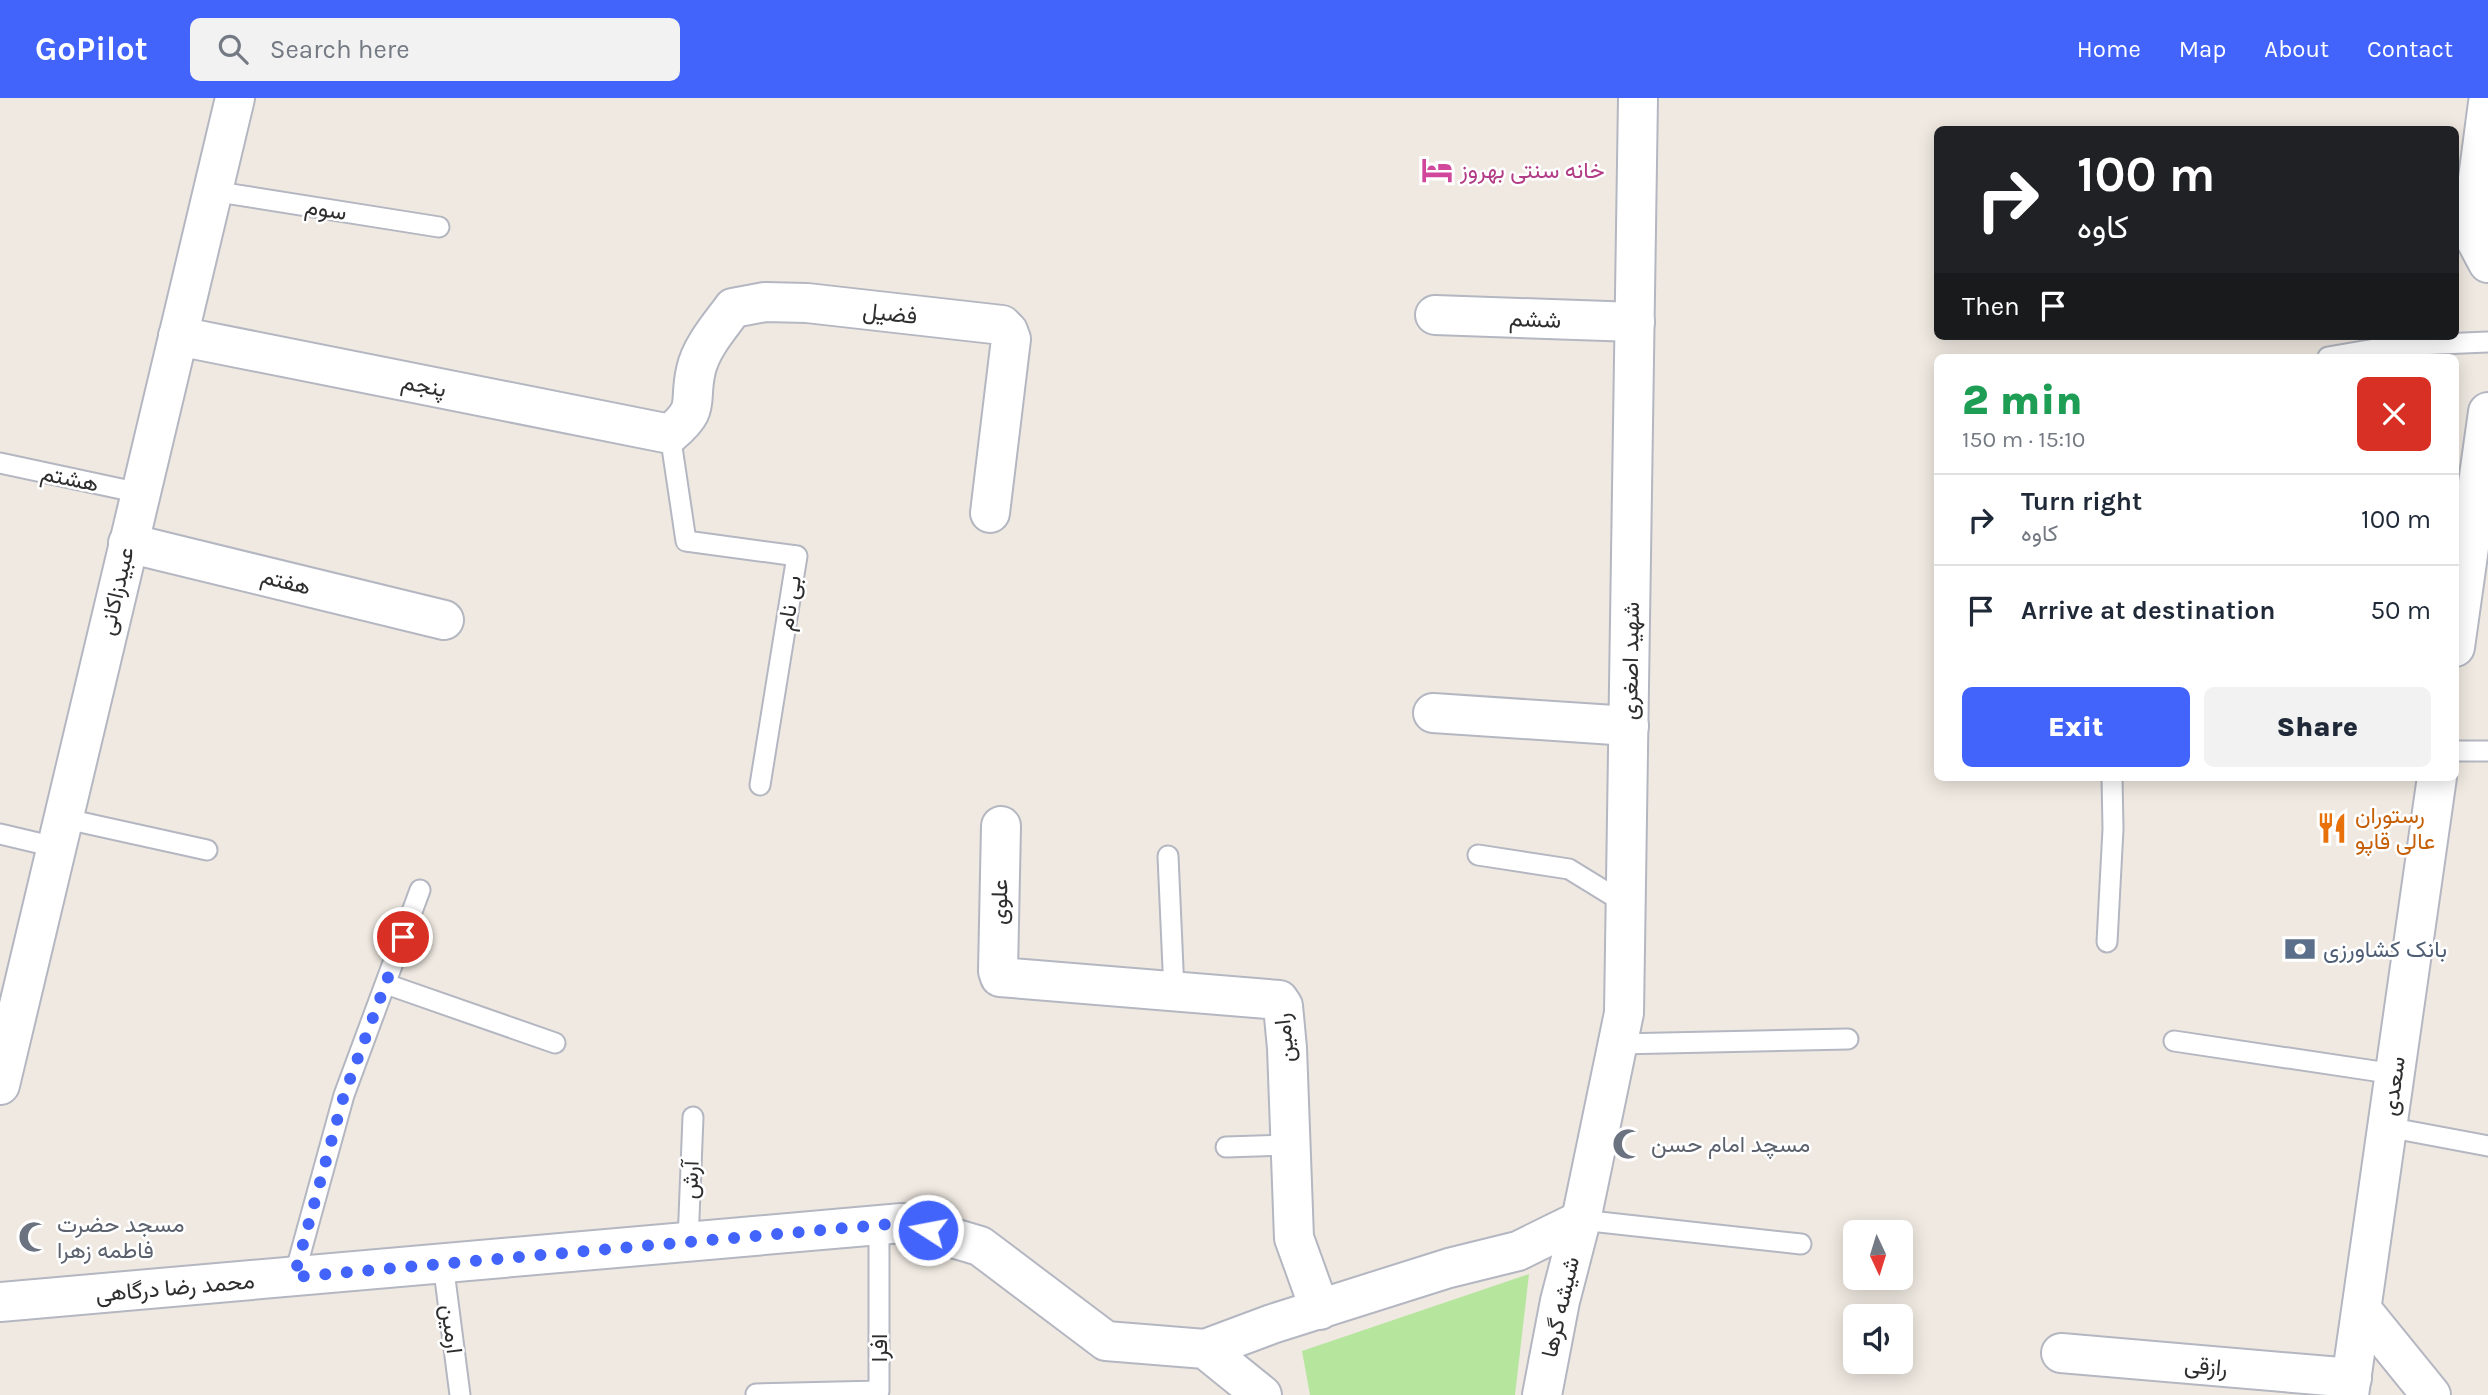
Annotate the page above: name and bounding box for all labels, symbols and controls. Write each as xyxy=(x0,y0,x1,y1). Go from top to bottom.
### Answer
search box xyxy=(190,18,680,81)
text: GoPilot xyxy=(35,30,148,68)
icon: search xyxy=(214,30,252,68)
text: Search here xyxy=(270,34,410,65)
text: Home xyxy=(2077,35,2141,63)
text: Map xyxy=(2179,35,2226,63)
text: About xyxy=(2264,35,2329,63)
text: Contact xyxy=(2367,35,2453,63)
text: 100 m xyxy=(2077,146,2215,203)
hotel icon: خانه سنتی بهروز xyxy=(1420,153,1454,187)
icon: right xyxy=(1962,154,2053,245)
place label: خانه سنتی بهروز xyxy=(1459,157,1605,185)
street label: سوم xyxy=(303,193,349,227)
text: کاوه xyxy=(2077,209,2129,246)
icon: arrive xyxy=(2034,287,2072,325)
text: Then xyxy=(1962,291,2020,322)
street label: فضیل xyxy=(861,297,919,330)
street label: ششم xyxy=(1508,305,1562,335)
street label: پنجم xyxy=(399,368,449,405)
text: 2 min xyxy=(1962,375,2082,425)
button: close xyxy=(2357,377,2431,451)
text: 150 m · 15:10 xyxy=(1962,426,2085,453)
street label: هشتم xyxy=(38,459,101,499)
text: Turn right xyxy=(2021,486,2142,517)
icon: right xyxy=(1962,501,2000,539)
text: 100 m xyxy=(2361,504,2431,535)
text: کاوه xyxy=(2021,520,2058,547)
street label: عبیدزاکانی xyxy=(93,544,141,638)
street label: هفتم xyxy=(258,562,314,602)
street label: بی نام xyxy=(772,574,808,633)
icon: arrive xyxy=(1962,592,2000,630)
text: Arrive at destination xyxy=(2021,595,2275,626)
text: 50 m xyxy=(2370,595,2431,626)
street label: شهید اصغری xyxy=(1616,602,1646,720)
button: Exit xyxy=(1962,687,2190,767)
button: Share xyxy=(2204,687,2431,767)
place label: رستوران عالی قاپو xyxy=(2355,802,2435,857)
restaurant icon: رستوران عالی قاپو xyxy=(2315,811,2349,845)
street label: علوی xyxy=(986,879,1014,925)
pin xyxy=(373,907,433,967)
icon: arrive xyxy=(384,918,422,956)
bank icon: بانک کشاورزی xyxy=(2283,932,2317,966)
place label: بانک کشاورزی xyxy=(2323,936,2447,964)
street label: رامین xyxy=(1268,1012,1302,1064)
street label: سعدی xyxy=(2376,1055,2411,1118)
mosque icon: مسچد امام حسن xyxy=(1611,1127,1645,1161)
place label: مسچد امام حسن xyxy=(1651,1131,1810,1160)
street label: آرش xyxy=(676,1159,706,1200)
position arrow xyxy=(891,1193,965,1267)
place label: مسجد حضرت فاطمه زهرا xyxy=(57,1211,184,1265)
mosque icon: مسجد حضرت فاطمه زهرا xyxy=(17,1220,51,1254)
north arrow xyxy=(1843,1220,1913,1290)
map controls xyxy=(1843,1220,1913,1374)
street label: شیشه گرها xyxy=(1536,1254,1586,1360)
street label: محمد رضا درگاهی xyxy=(94,1267,256,1309)
street label: ارمین xyxy=(434,1303,468,1355)
button: sound xyxy=(1843,1304,1913,1374)
street label: افرا xyxy=(866,1334,894,1362)
street label: رازقی xyxy=(2183,1351,2229,1383)

